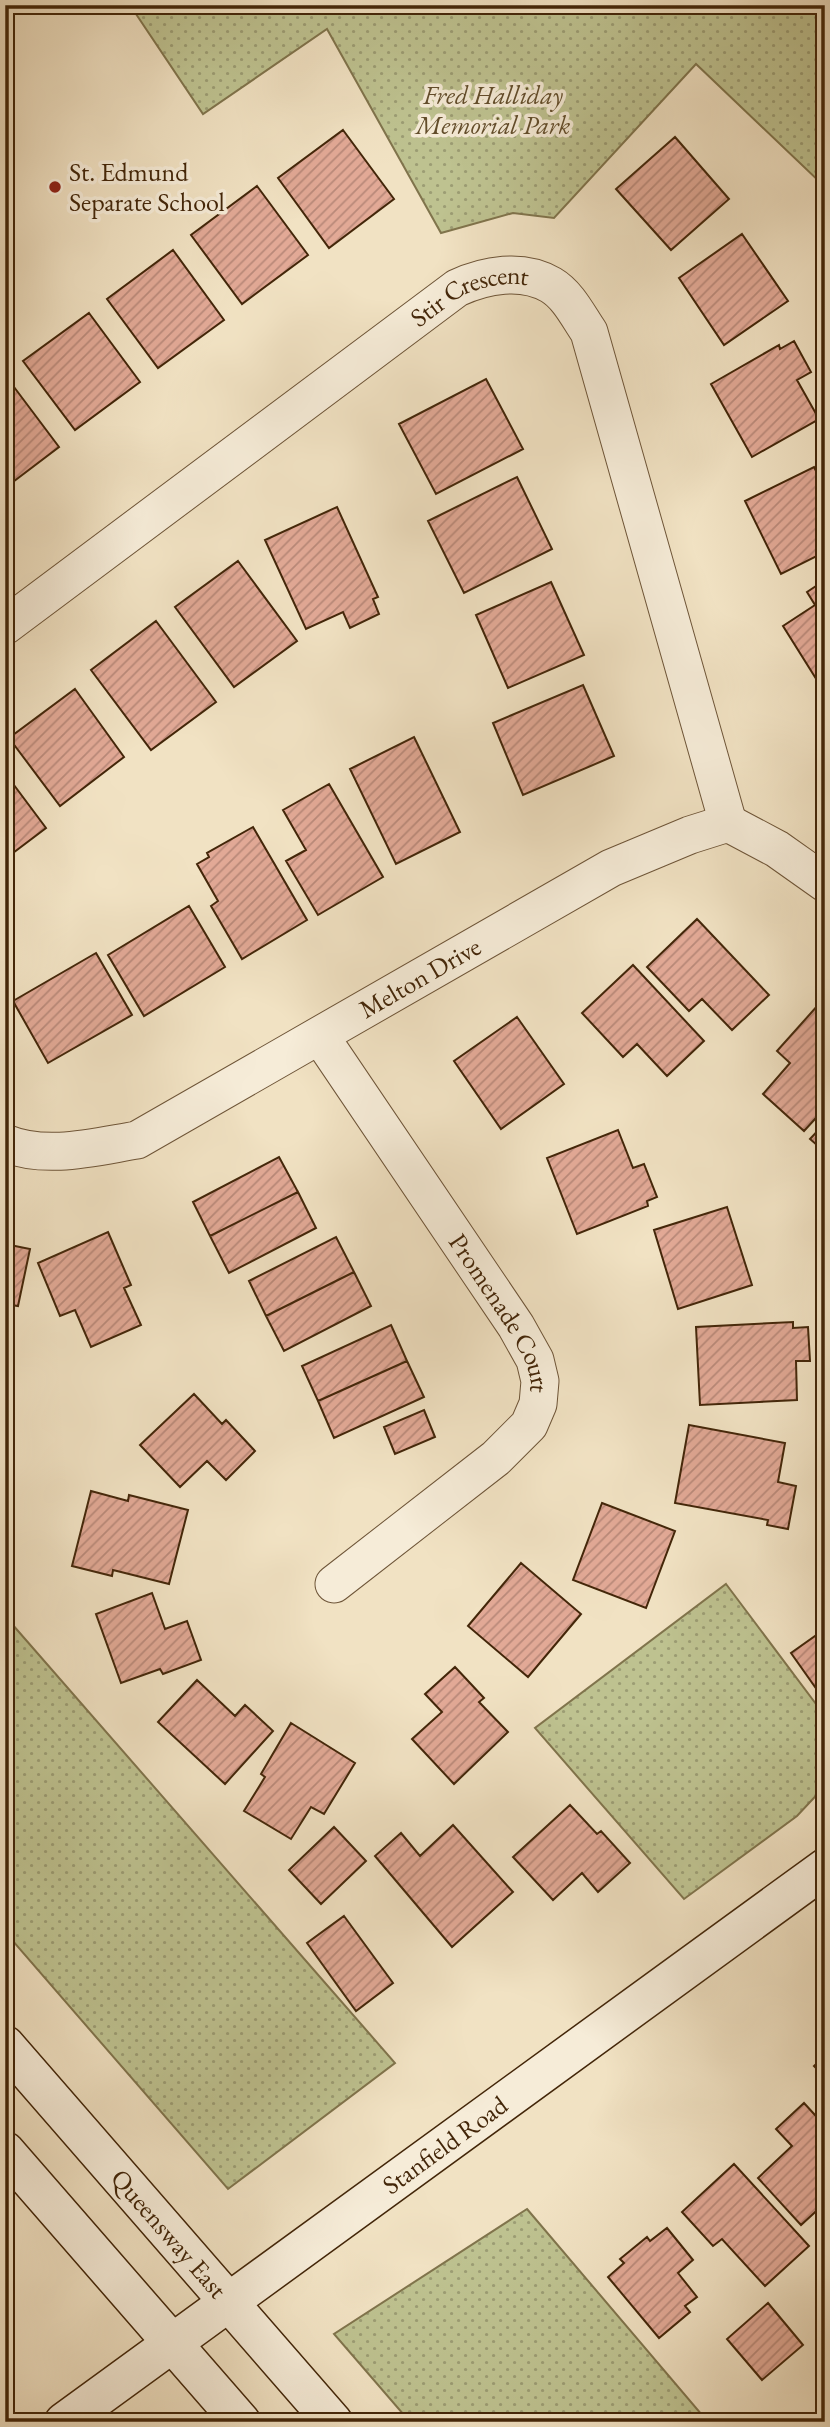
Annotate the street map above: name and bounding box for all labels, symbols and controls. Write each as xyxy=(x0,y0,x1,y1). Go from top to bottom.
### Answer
park label: Fred Halliday Memorial Park xyxy=(414,78,571,142)
place label: St. Edmund Separate School xyxy=(69,155,225,219)
marker: St. Edmund Separate School xyxy=(47,179,63,195)
street label: Stir Crescent xyxy=(403,258,531,334)
street label: Melton Drive xyxy=(353,929,487,1026)
street label: Promenade Court xyxy=(441,1227,557,1394)
street label: Stanfield Road xyxy=(375,2087,515,2202)
street label: Queensway East xyxy=(103,2162,235,2305)

